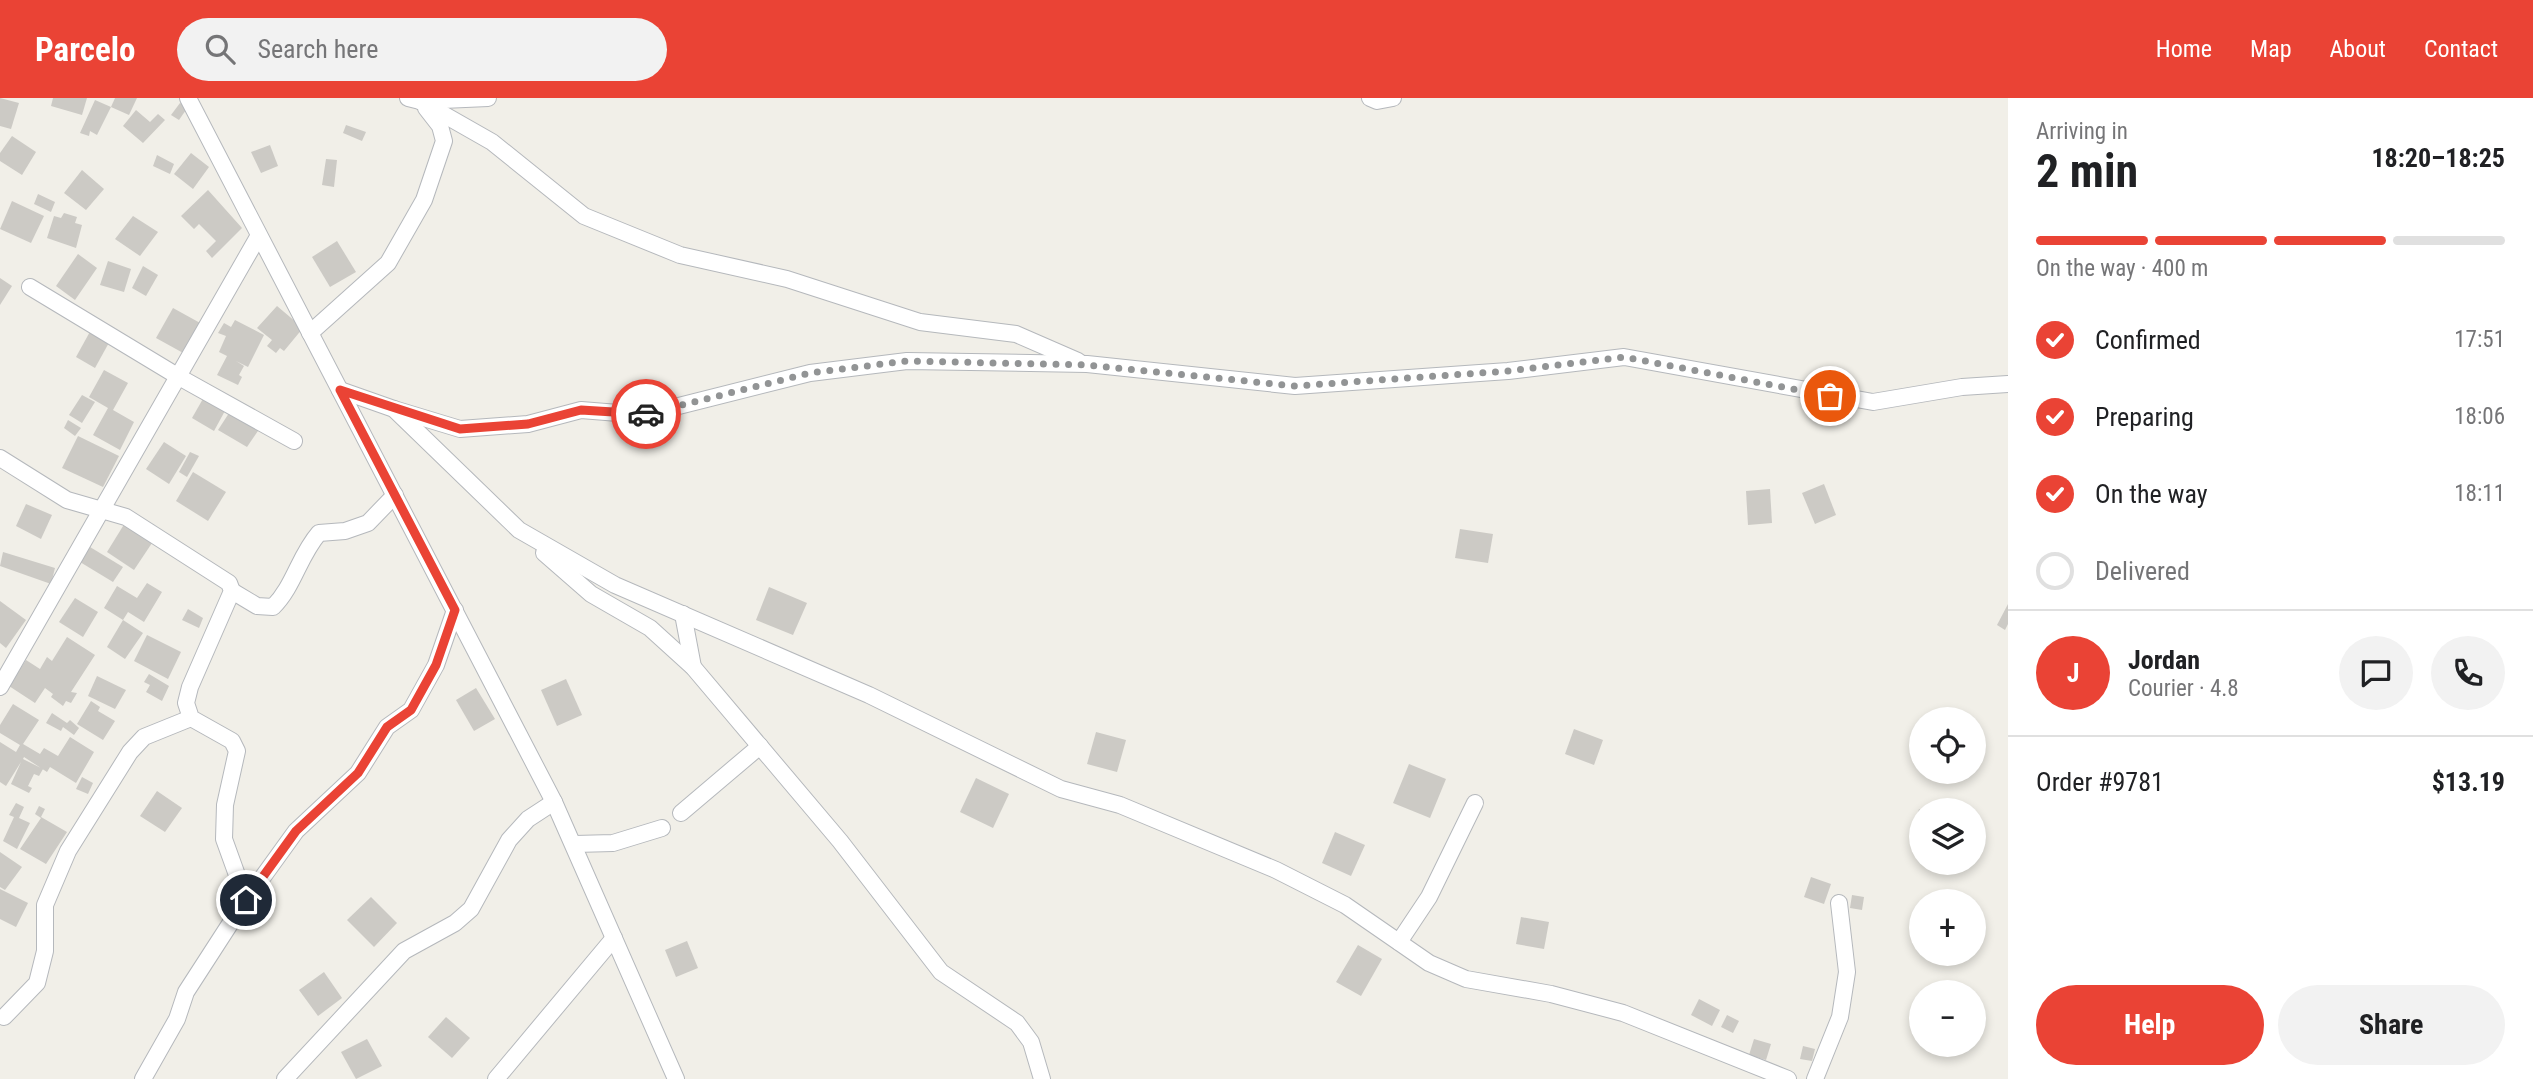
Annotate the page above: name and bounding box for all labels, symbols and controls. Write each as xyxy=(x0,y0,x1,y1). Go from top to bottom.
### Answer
search box xyxy=(177,18,667,81)
text: Parcelo xyxy=(35,30,135,69)
icon: search xyxy=(201,30,239,68)
text: Search here xyxy=(257,34,378,64)
text: Home xyxy=(2156,35,2212,63)
text: Map xyxy=(2250,35,2292,63)
text: About xyxy=(2330,35,2386,63)
text: Contact xyxy=(2424,35,2498,63)
text: Arriving in xyxy=(2036,118,2128,145)
text: 18:20–18:25 xyxy=(2371,143,2505,173)
text: 2 min xyxy=(2036,144,2138,198)
text: On the way · 400 m xyxy=(2036,255,2208,282)
icon: check xyxy=(2036,321,2074,359)
text: Confirmed xyxy=(2095,325,2201,355)
text: 17:51 xyxy=(2454,326,2505,353)
pin xyxy=(1800,366,1860,426)
icon: bag xyxy=(1811,377,1849,415)
courier xyxy=(611,379,681,449)
icon: car xyxy=(627,395,665,433)
icon: check xyxy=(2036,398,2074,436)
text: Preparing xyxy=(2095,402,2194,432)
text: 18:06 xyxy=(2454,403,2505,430)
icon: check xyxy=(2036,475,2074,513)
text: On the way xyxy=(2095,479,2208,509)
text: 18:11 xyxy=(2454,480,2505,507)
text: Delivered xyxy=(2095,556,2190,586)
button: chat xyxy=(2339,636,2413,710)
button: phone xyxy=(2431,636,2505,710)
text: Jordan xyxy=(2128,645,2200,675)
text: J xyxy=(2067,658,2079,688)
text: Courier · 4.8 xyxy=(2128,675,2239,702)
map controls xyxy=(1909,707,1986,1057)
button: locate xyxy=(1909,707,1986,784)
text: Order #9781 xyxy=(2036,767,2164,797)
text: $13.19 xyxy=(2432,767,2505,797)
button: layers xyxy=(1909,798,1986,875)
pin xyxy=(216,870,276,930)
icon: home xyxy=(227,881,265,919)
button: + xyxy=(1909,889,1986,966)
button: − xyxy=(1909,980,1986,1057)
button: Help xyxy=(2036,985,2264,1065)
button: Share xyxy=(2278,985,2505,1065)

